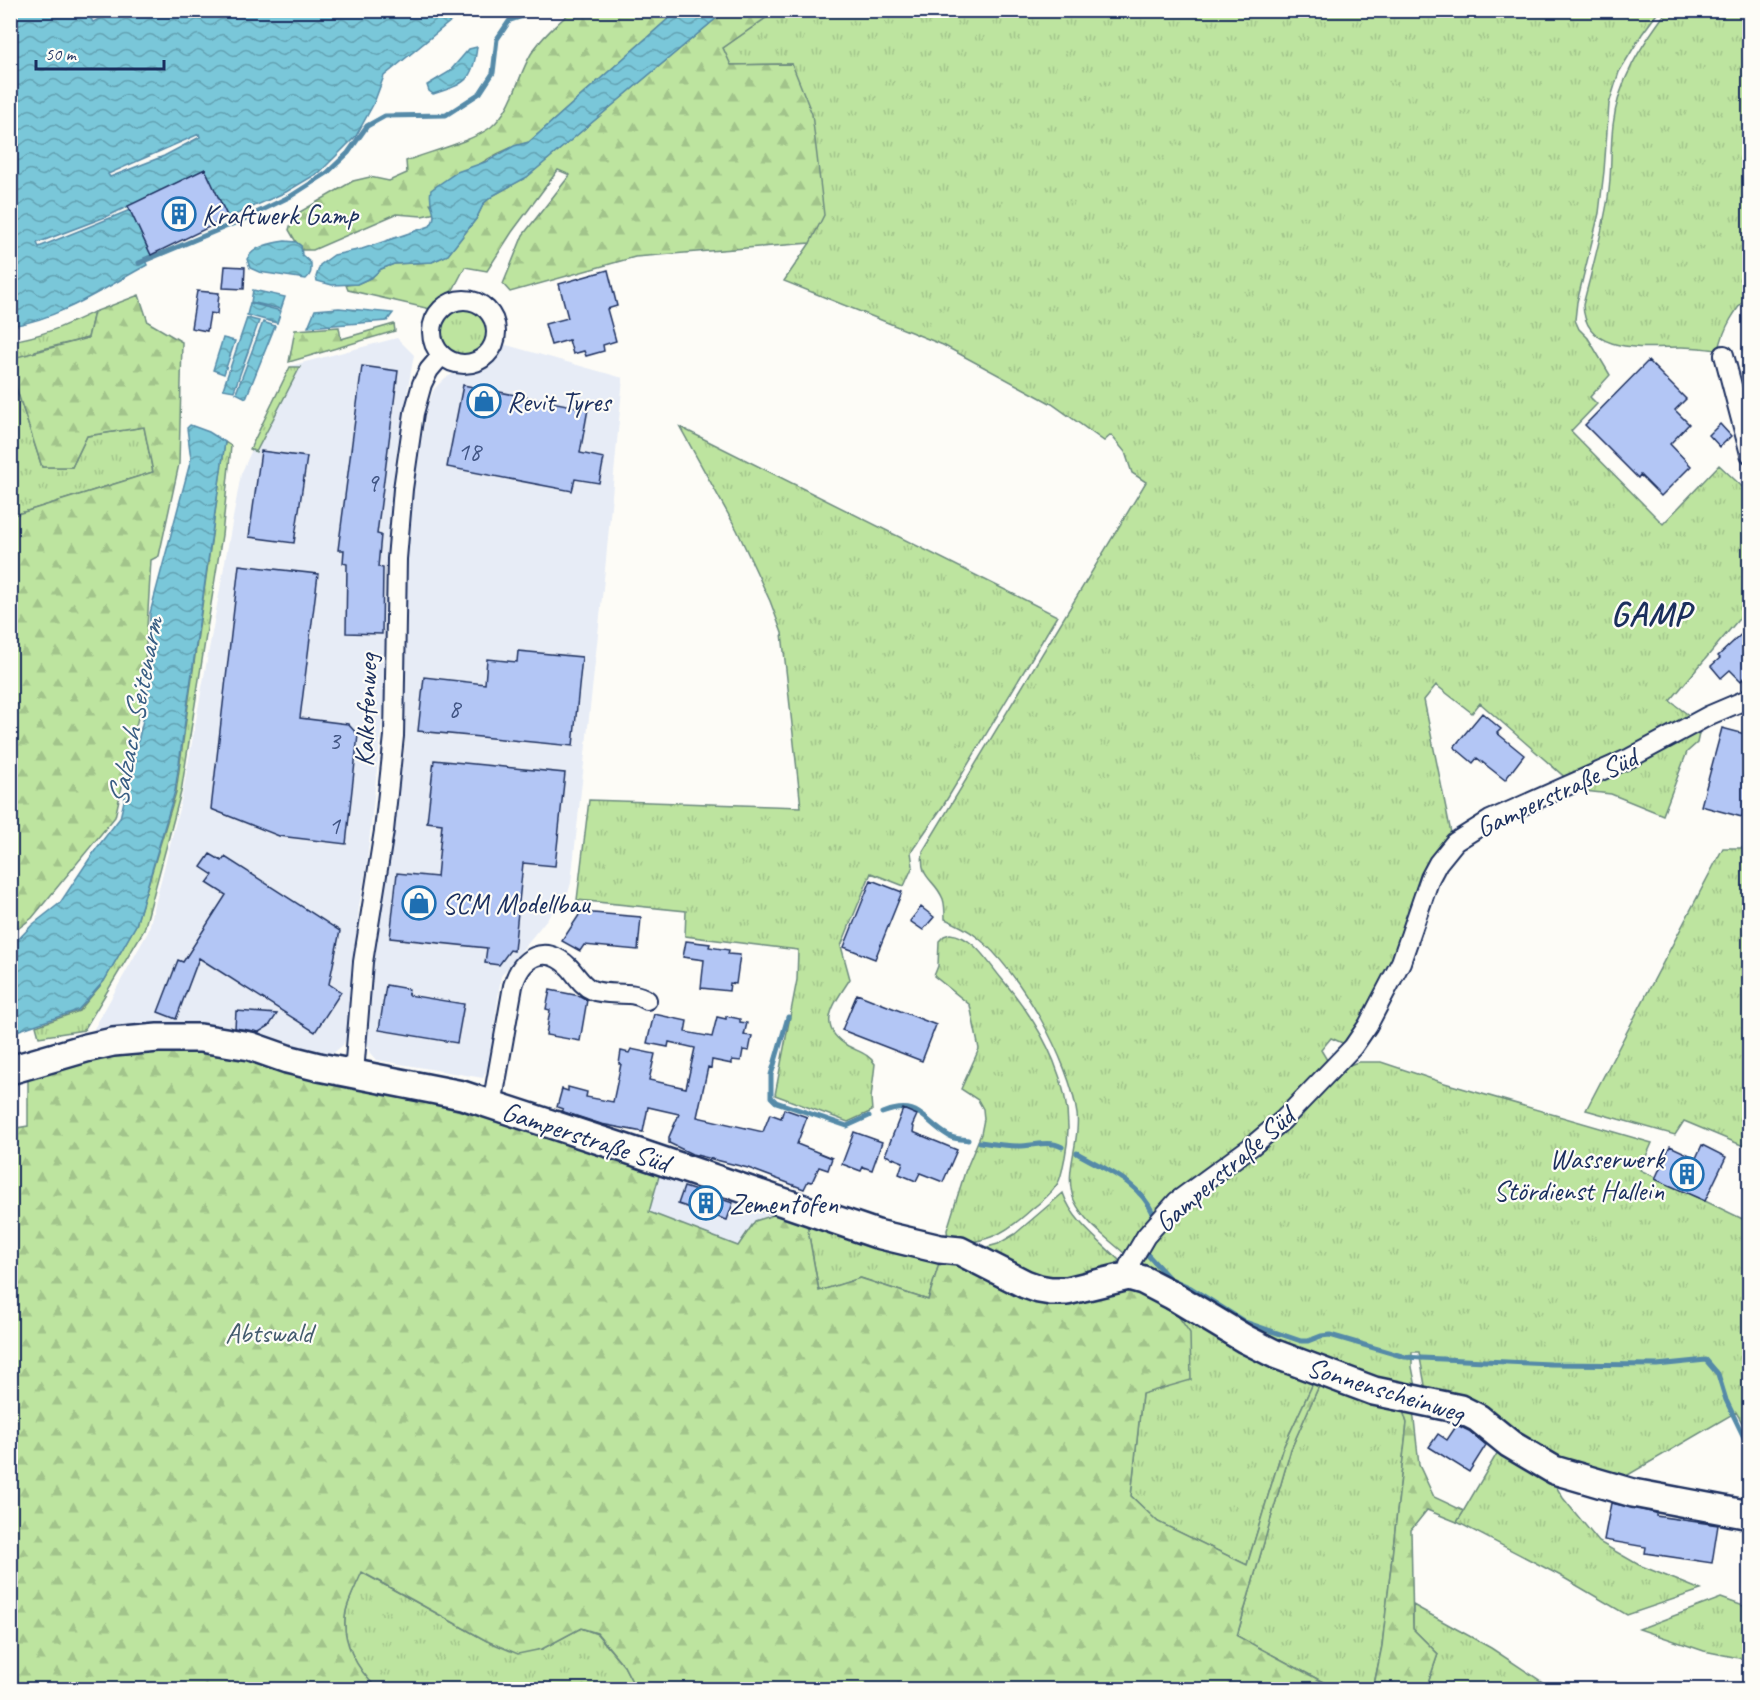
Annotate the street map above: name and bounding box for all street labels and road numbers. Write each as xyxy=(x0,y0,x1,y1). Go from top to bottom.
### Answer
street label: Kalkofenweg xyxy=(346,651,385,767)
street label: Gamperstraße Süd xyxy=(1470,738,1646,845)
street label: Gamperstraße Süd xyxy=(498,1093,678,1181)
street label: Gamperstraße Süd xyxy=(1147,1097,1304,1240)
street label: Sonnenscheinweg xyxy=(1303,1349,1471,1431)

